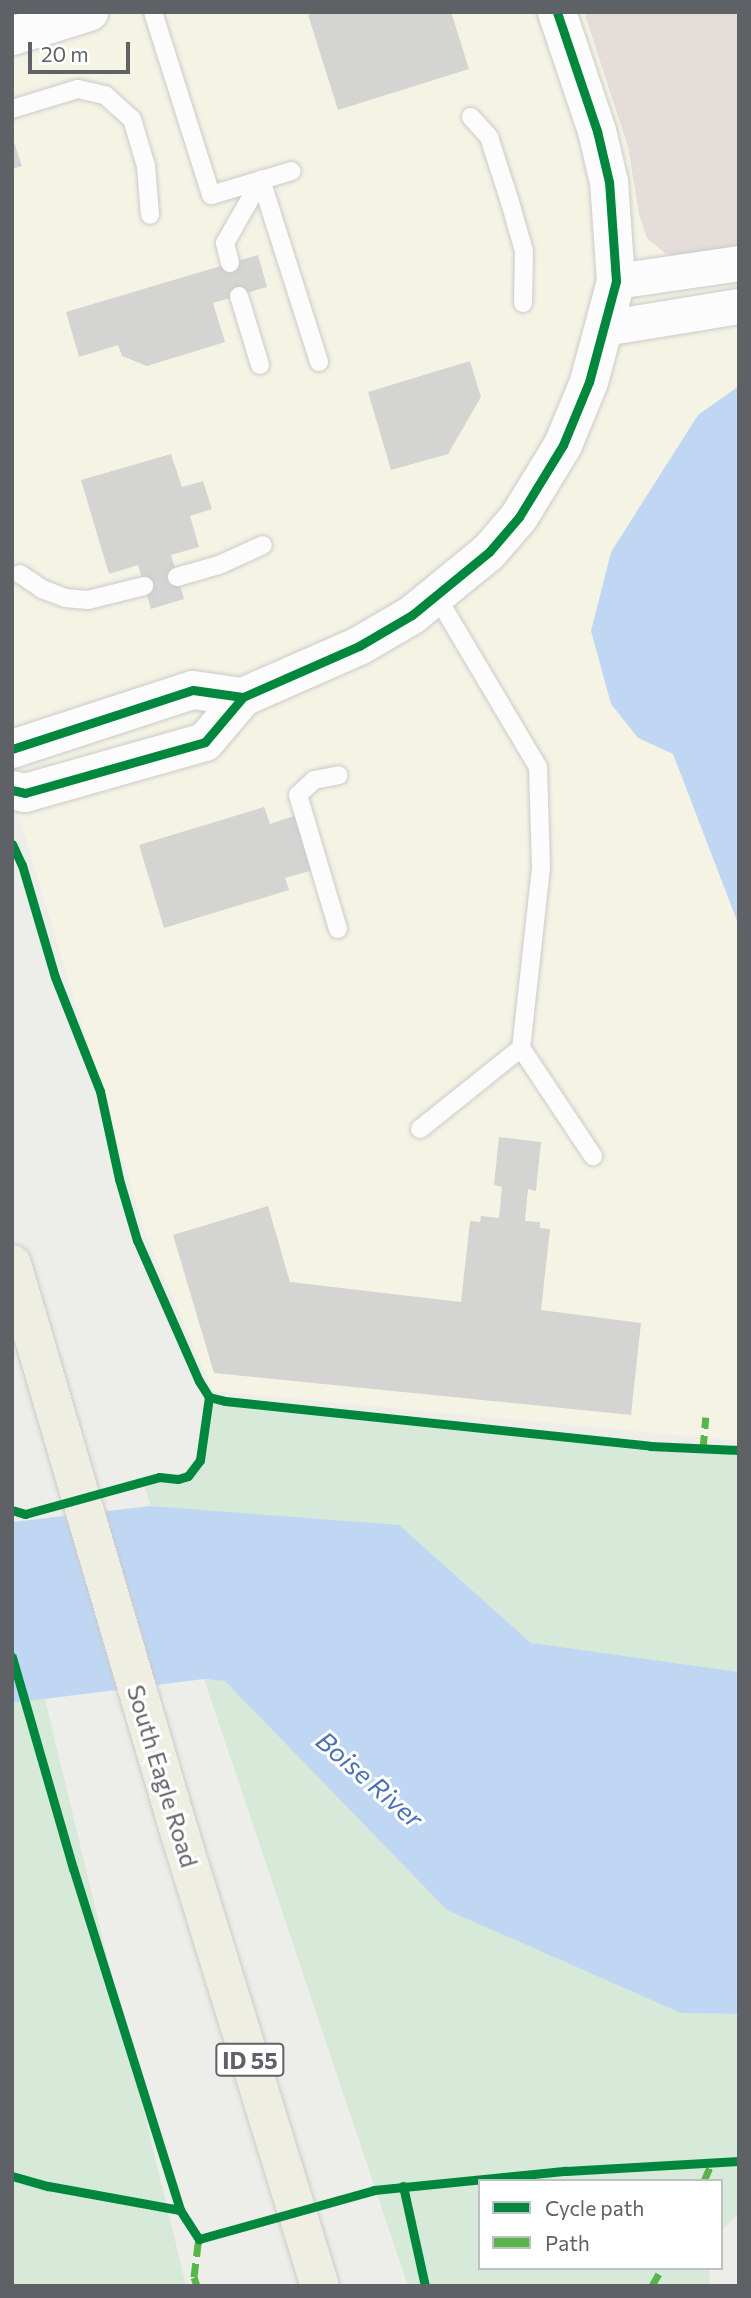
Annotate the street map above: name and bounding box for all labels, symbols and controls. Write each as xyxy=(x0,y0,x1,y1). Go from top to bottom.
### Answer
scale bar xyxy=(32,28,133,72)
text: 20 m xyxy=(41,41,89,66)
street label: South Eagle Road xyxy=(122,1681,204,1871)
water label: Boise River xyxy=(310,1724,430,1834)
road number: ID 55 xyxy=(215,2040,285,2080)
legend xyxy=(478,2179,723,2270)
text: Cycle path xyxy=(545,2195,644,2220)
text: Path xyxy=(545,2230,590,2255)

